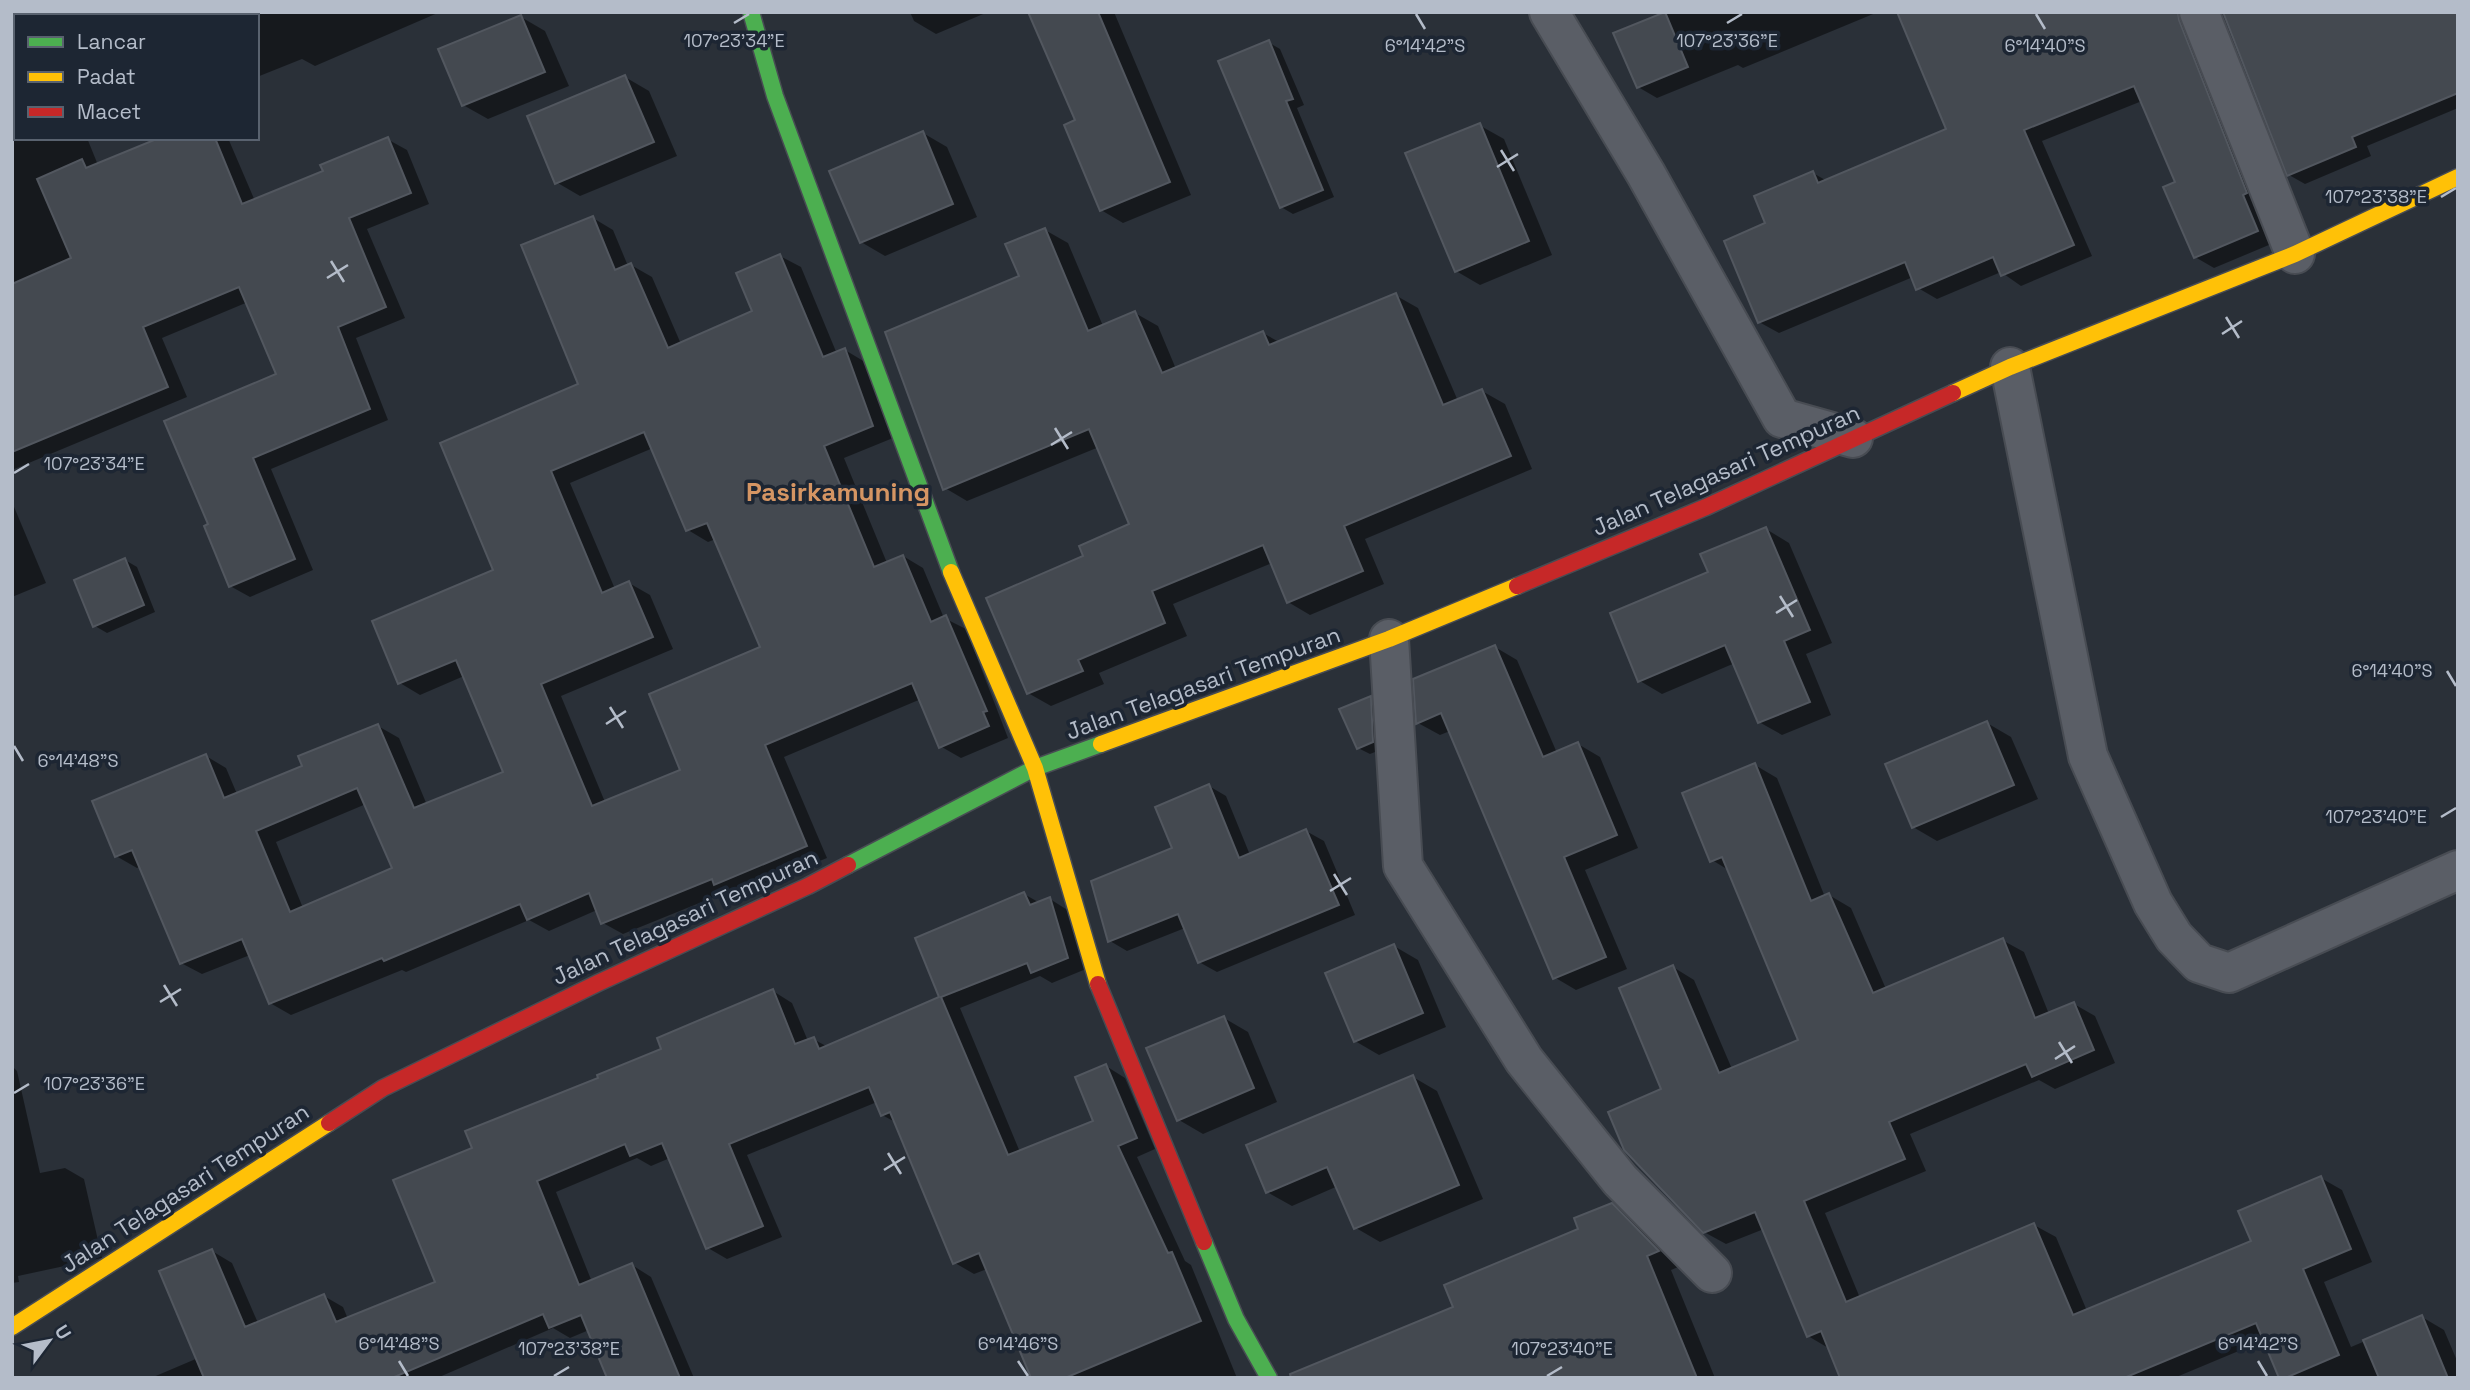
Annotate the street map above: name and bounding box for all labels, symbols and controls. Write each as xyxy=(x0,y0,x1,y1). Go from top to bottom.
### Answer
legend xyxy=(14,14,259,140)
text: Lancar xyxy=(77,28,146,55)
text: 107°23'34"E xyxy=(683,29,785,52)
text: 107°23'36"E xyxy=(1676,29,1778,52)
text: 6°14'42"S xyxy=(1385,34,1465,57)
text: 6°14'40"S xyxy=(2004,34,2086,57)
text: Padat xyxy=(77,63,136,90)
text: Macet xyxy=(77,98,141,125)
text: 107°23'38"E xyxy=(2325,185,2427,208)
street label: Jalan Telagasari Tempuran xyxy=(1588,397,1864,543)
text: 107°23'34"E xyxy=(43,452,145,475)
district label: Pasirkamuning xyxy=(746,475,930,509)
street label: Jalan Telagasari Tempuran xyxy=(1062,619,1344,747)
text: 6°14'40"S xyxy=(2351,659,2433,682)
text: 6°14'48"S xyxy=(38,749,118,772)
text: 107°23'40"E xyxy=(2325,805,2427,828)
street label: Jalan Telagasari Tempuran xyxy=(547,842,823,992)
text: 107°23'36"E xyxy=(43,1072,145,1095)
street label: Jalan Telagasari Tempuran xyxy=(55,1096,315,1280)
north arrow xyxy=(14,1306,84,1376)
text: U xyxy=(49,1320,77,1344)
text: 6°14'48"S xyxy=(359,1332,439,1355)
text: 6°14'46"S xyxy=(978,1332,1058,1355)
text: 6°14'42"S xyxy=(2218,1332,2298,1355)
text: 107°23'38"E xyxy=(518,1337,620,1360)
text: 107°23'40"E xyxy=(1511,1337,1613,1360)

